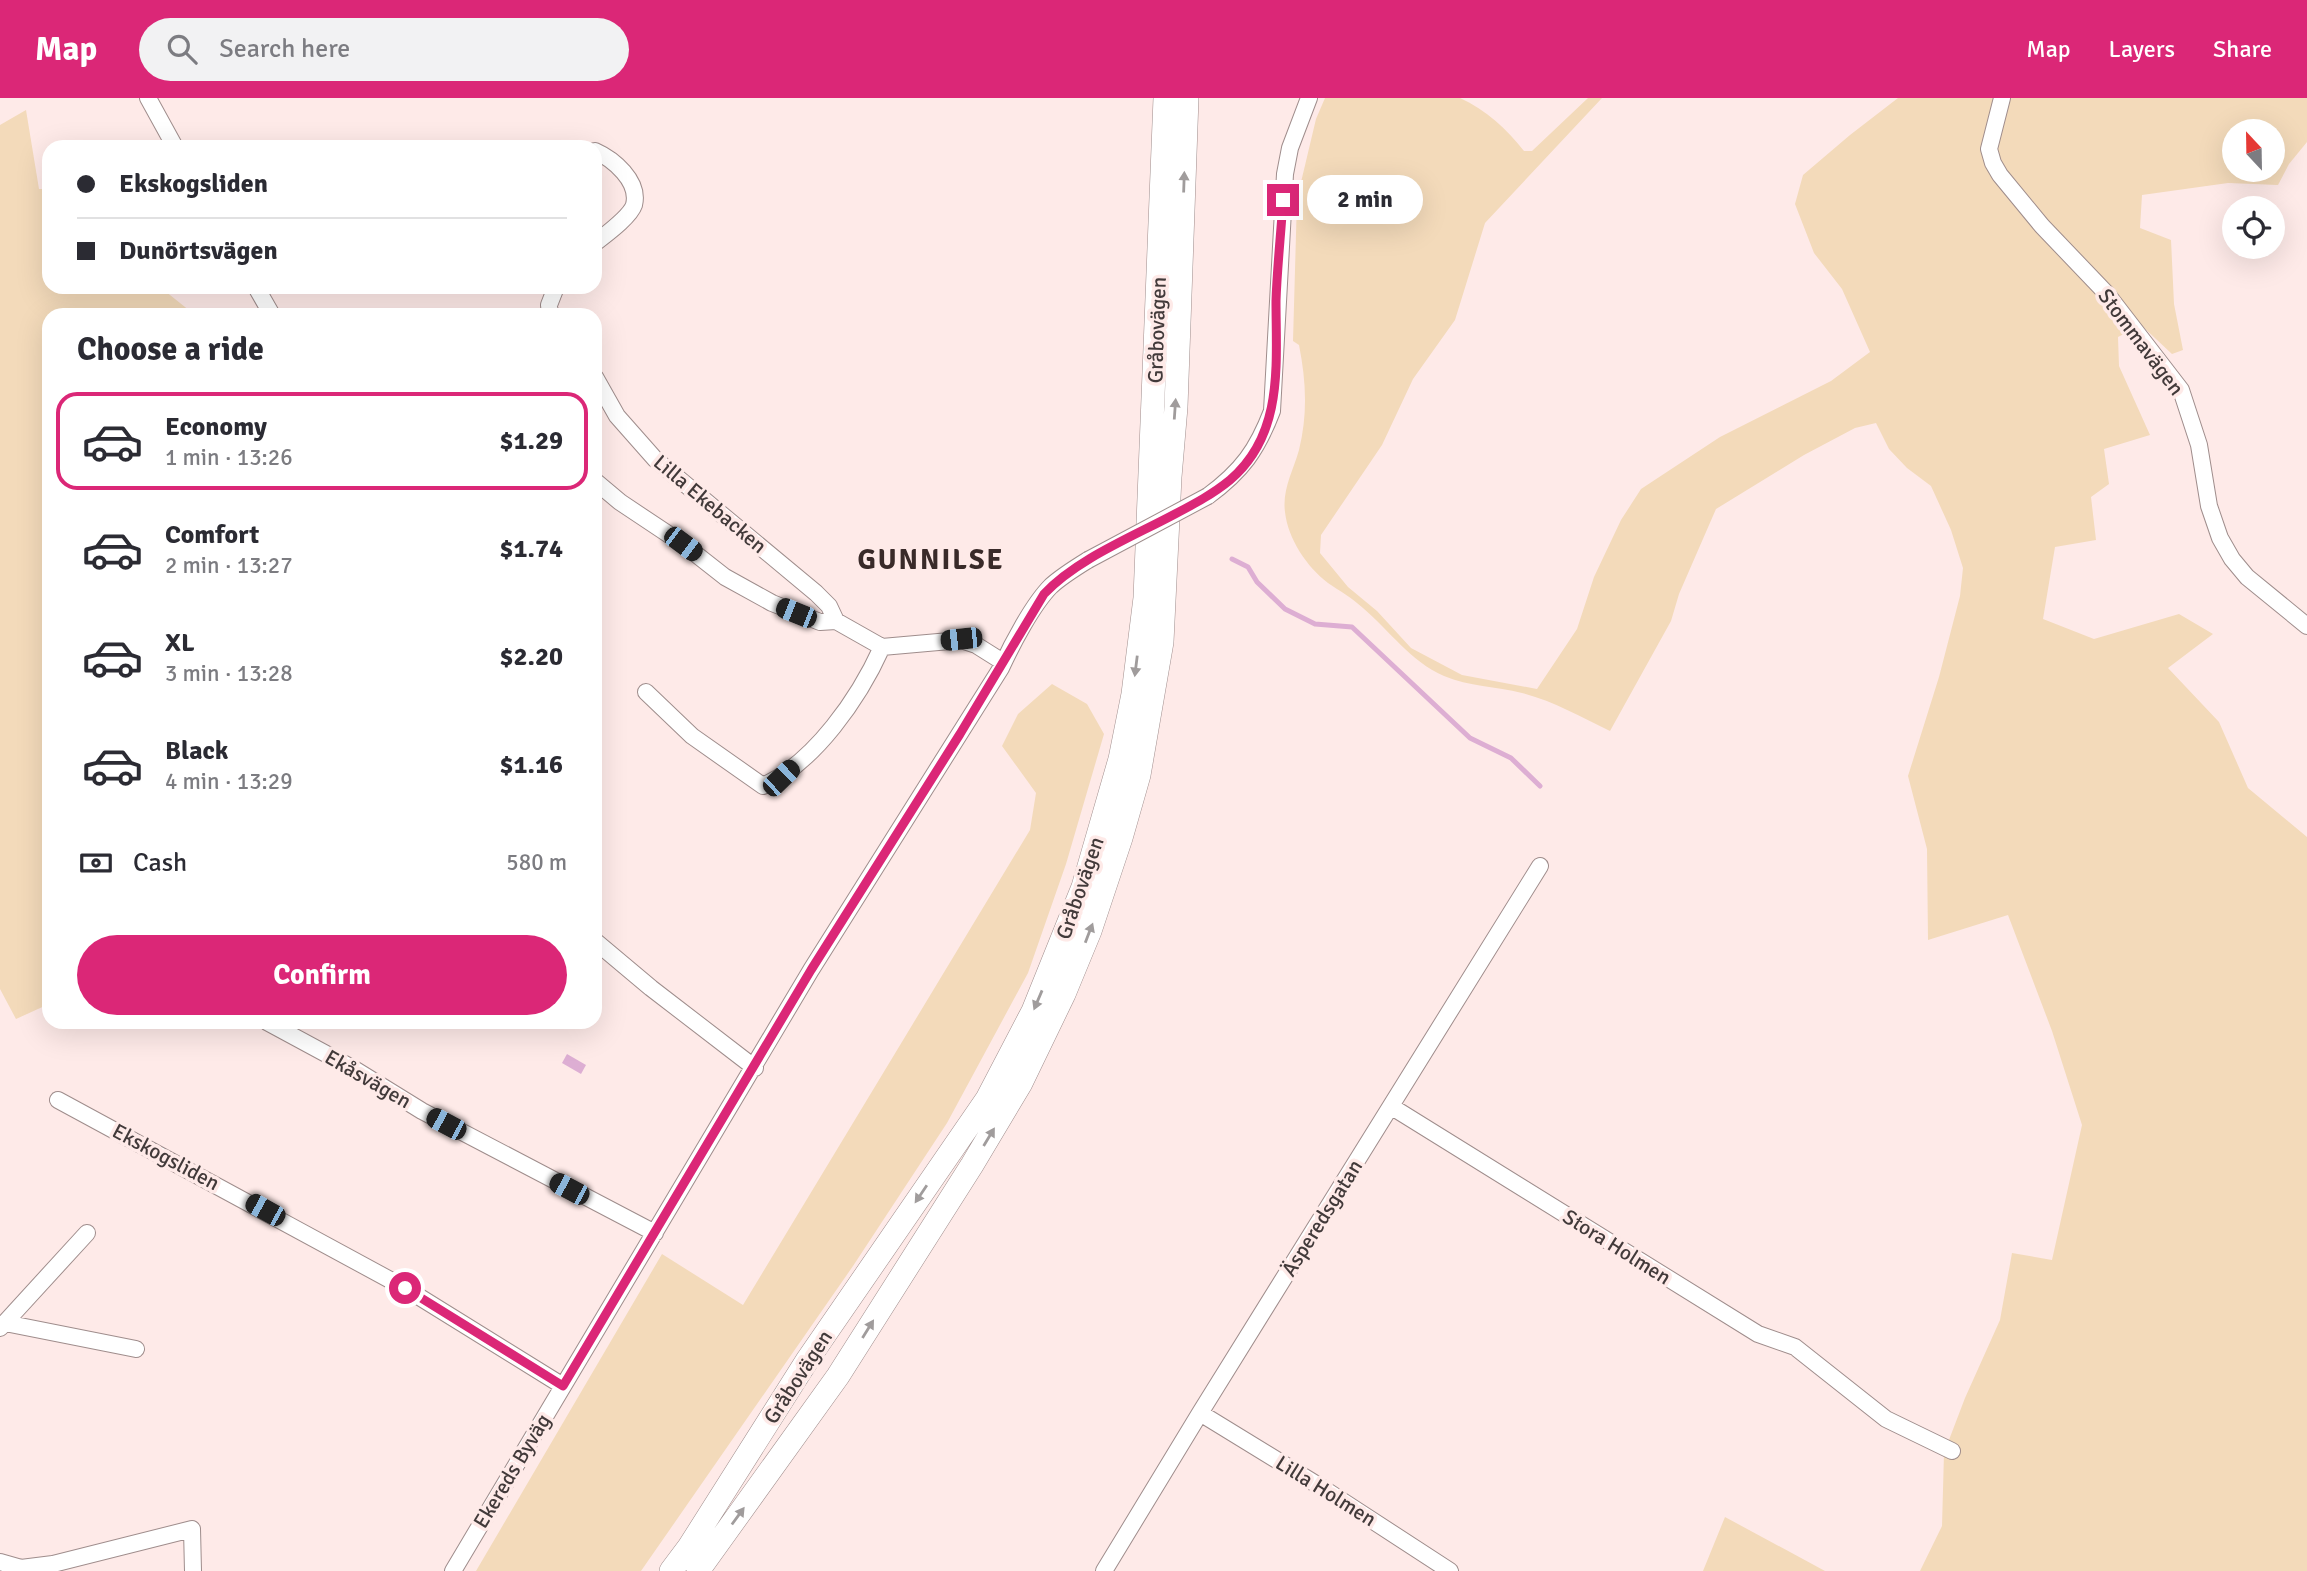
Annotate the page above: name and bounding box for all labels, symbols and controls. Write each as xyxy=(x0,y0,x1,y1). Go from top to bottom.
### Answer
search box xyxy=(139,18,629,81)
text: Map xyxy=(35,29,97,70)
icon: search xyxy=(163,30,201,68)
text: Search here xyxy=(219,33,350,65)
text: Map xyxy=(2026,34,2071,64)
text: Layers xyxy=(2109,34,2175,64)
text: Share xyxy=(2213,34,2272,64)
north arrow xyxy=(2222,119,2286,182)
map controls xyxy=(2222,119,2285,259)
text: Ekskogsliden xyxy=(119,168,268,200)
one-way arrow xyxy=(1179,171,1190,193)
callout: 2 min xyxy=(1308,176,1423,224)
route end xyxy=(1267,184,1299,216)
text: 2 min xyxy=(1337,185,1393,214)
button: locate xyxy=(2222,196,2285,259)
text: Dunörtsvägen xyxy=(119,235,278,267)
street label: Gråbovägen xyxy=(1142,276,1172,384)
street label: Stommavägen xyxy=(2092,284,2190,400)
text: Choose a ride xyxy=(77,330,264,369)
one-way arrow xyxy=(1170,398,1181,420)
icon: car xyxy=(81,410,144,473)
text: Economy xyxy=(165,411,267,443)
text: $1.29 xyxy=(499,425,563,457)
text: 1 min · 13:26 xyxy=(165,443,293,472)
street label: Lilla Ekebacken xyxy=(648,449,772,559)
icon: car xyxy=(81,518,144,581)
text: Comfort xyxy=(165,519,259,551)
car xyxy=(660,523,707,565)
text: $1.74 xyxy=(499,533,563,565)
district label: GUNNILSE xyxy=(857,543,1005,577)
text: 2 min · 13:27 xyxy=(165,551,293,580)
car xyxy=(773,595,820,631)
icon: car xyxy=(81,626,144,689)
car xyxy=(940,626,983,652)
text: XL xyxy=(165,627,195,659)
text: $2.20 xyxy=(499,641,563,673)
one-way arrow xyxy=(1131,655,1142,677)
text: 3 min · 13:28 xyxy=(165,659,293,688)
icon: car xyxy=(81,734,144,797)
text: Black xyxy=(165,735,228,767)
text: $1.16 xyxy=(499,749,563,781)
car xyxy=(759,756,804,800)
text: 4 min · 13:29 xyxy=(165,767,293,796)
street label: Gråbovägen xyxy=(1050,833,1110,943)
icon: cash xyxy=(77,844,115,882)
text: Cash xyxy=(133,847,187,879)
text: 580 m xyxy=(506,848,567,877)
one-way arrow xyxy=(1084,922,1095,943)
button: Confirm xyxy=(77,935,567,1015)
one-way arrow xyxy=(1032,990,1044,1010)
street label: Ekåsvägen xyxy=(320,1044,416,1114)
car xyxy=(423,1105,470,1143)
street label: Ekskogsliden xyxy=(108,1118,224,1196)
one-way arrow xyxy=(983,1127,996,1146)
street label: Äsperedsgatan xyxy=(1276,1155,1368,1281)
car xyxy=(546,1170,593,1208)
one-way arrow xyxy=(915,1185,928,1204)
car xyxy=(242,1191,289,1229)
street label: Stora Holmen xyxy=(1558,1204,1676,1290)
route start xyxy=(389,1272,421,1304)
one-way arrow xyxy=(862,1319,875,1339)
street label: Gråbovägen xyxy=(758,1325,838,1429)
street label: Ekereds Byväg xyxy=(468,1409,556,1533)
street label: Lilla Holmen xyxy=(1271,1450,1381,1532)
one-way arrow xyxy=(731,1507,745,1525)

